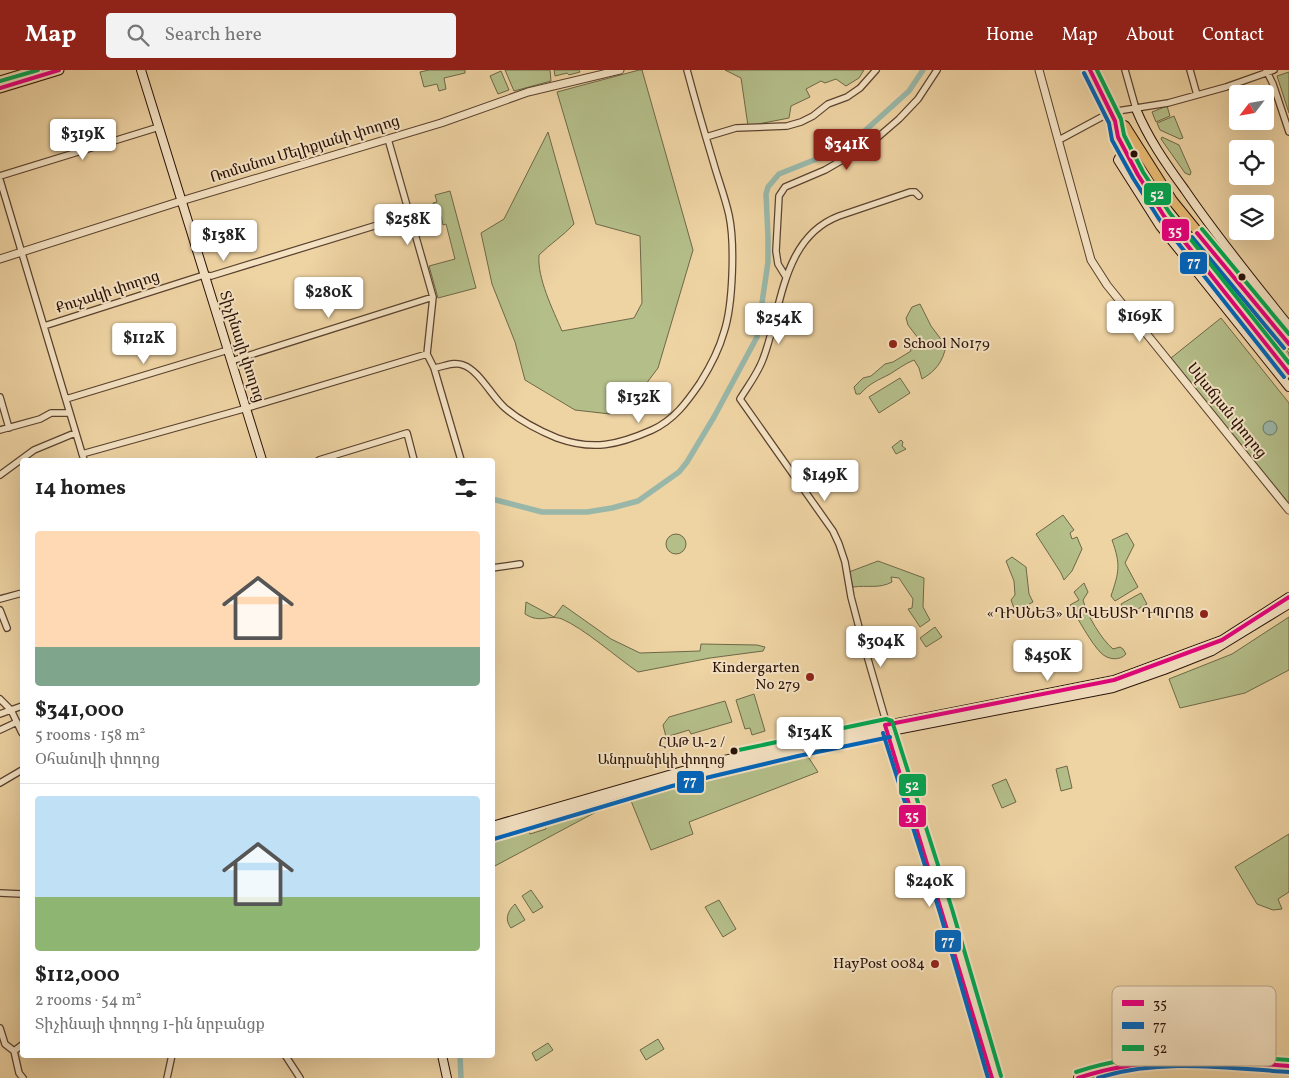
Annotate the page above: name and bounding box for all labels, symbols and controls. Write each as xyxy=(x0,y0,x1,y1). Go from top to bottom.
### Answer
search box xyxy=(106,13,456,58)
text: Map xyxy=(25,18,76,52)
icon: search xyxy=(124,21,152,49)
text: Search here xyxy=(164,22,262,48)
text: Home xyxy=(986,23,1034,48)
text: Map xyxy=(1062,23,1098,48)
text: About xyxy=(1126,23,1174,48)
text: Contact xyxy=(1202,23,1264,48)
north arrow xyxy=(1229,85,1274,130)
map controls xyxy=(1229,85,1274,240)
street label: Ռոմանոս Մելիքյանի փողոց xyxy=(208,111,402,189)
pin: $319K xyxy=(48,118,118,161)
text: $319K xyxy=(61,124,105,146)
pin: $341K xyxy=(812,128,882,171)
text: $341K xyxy=(825,134,869,156)
button: locate xyxy=(1229,140,1274,185)
unlabelled marker xyxy=(1129,149,1139,159)
line badge: 52 xyxy=(1143,182,1172,206)
text: 52 xyxy=(1150,186,1164,205)
button: layers xyxy=(1229,195,1274,240)
pin: $258K xyxy=(373,204,443,246)
text: $258K xyxy=(385,209,431,231)
line badge: 35 xyxy=(1161,218,1190,242)
pin: $138K xyxy=(189,220,259,262)
text: 35 xyxy=(1168,222,1182,241)
text: $138K xyxy=(202,225,246,247)
line badge: 77 xyxy=(1179,251,1208,275)
text: 77 xyxy=(1187,254,1201,273)
street label: Քուչակի փողոց xyxy=(53,266,163,320)
unlabelled marker xyxy=(1237,272,1247,282)
pin: $280K xyxy=(294,276,364,319)
text: $280K xyxy=(305,282,353,304)
street label: Տիչինայի փողոց xyxy=(213,288,269,406)
pin: $169K xyxy=(1105,300,1175,343)
pin: $254K xyxy=(744,302,814,345)
text: $169K xyxy=(1118,306,1162,328)
text: $254K xyxy=(756,308,802,330)
pin: $112K xyxy=(109,322,179,365)
text: $112K xyxy=(123,328,165,350)
place label: School No179 xyxy=(903,334,990,355)
marker: School No179 xyxy=(887,338,899,350)
street label: Սվաճյան փողոց xyxy=(1181,359,1271,463)
pin: $132K xyxy=(604,382,674,424)
text: $132K xyxy=(617,387,661,409)
pin: $149K xyxy=(790,460,860,502)
text: $149K xyxy=(802,465,848,487)
text: 14 homes xyxy=(35,474,126,503)
icon: filters xyxy=(452,474,480,502)
icon: home xyxy=(213,563,303,653)
place label: «ԴԻՍՆԵՅ» ԱՐՎԵՍՏԻ ԴՊՐՈՑ xyxy=(987,604,1194,625)
marker: «ԴԻՍՆԵՅ» ԱՐՎԵՍՏԻ ԴՊՐՈՑ xyxy=(1198,608,1210,620)
pin: $304K xyxy=(846,626,916,668)
text: $304K xyxy=(857,631,905,653)
pin: $450K xyxy=(1013,640,1083,682)
text: $450K xyxy=(1024,645,1072,667)
place label: Kindergarten No 279 xyxy=(712,658,800,696)
marker: Kindergarten No 279 xyxy=(804,671,816,683)
text: $341,000 xyxy=(35,696,124,725)
pin: $134K xyxy=(775,716,845,759)
text: $134K xyxy=(788,722,832,744)
text: 5 rooms · 158 m² xyxy=(35,725,145,747)
place label: ՀԱԹ Ա-2 / Անդրանիկի փողոց xyxy=(598,734,725,770)
marker: ՀԱԹ Ա-2 / Անդրանիկի փողոց xyxy=(729,746,739,756)
text: Օհանովի փողոց xyxy=(35,749,160,771)
line badge: 77 xyxy=(676,770,705,794)
text: 77 xyxy=(683,773,697,792)
line badge: 52 xyxy=(898,773,927,797)
text: 52 xyxy=(905,777,919,796)
line badge: 35 xyxy=(898,804,927,828)
text: 35 xyxy=(905,807,919,826)
icon: home xyxy=(213,829,303,919)
pin: $240K xyxy=(895,866,965,908)
text: $240K xyxy=(906,871,954,893)
line badge: 77 xyxy=(934,929,962,953)
text: 77 xyxy=(941,933,955,952)
place label: HayPost 0084 xyxy=(833,954,925,975)
marker: HayPost 0084 xyxy=(929,958,941,970)
text: $112,000 xyxy=(35,961,120,990)
legend xyxy=(1112,986,1276,1066)
text: 2 rooms · 54 m² xyxy=(35,990,142,1012)
text: 35 xyxy=(1153,995,1167,1014)
text: Տիչինայի փողոց 1-ին նրբանցք xyxy=(35,1014,265,1036)
text: 77 xyxy=(1153,1017,1167,1036)
text: 52 xyxy=(1153,1040,1167,1059)

